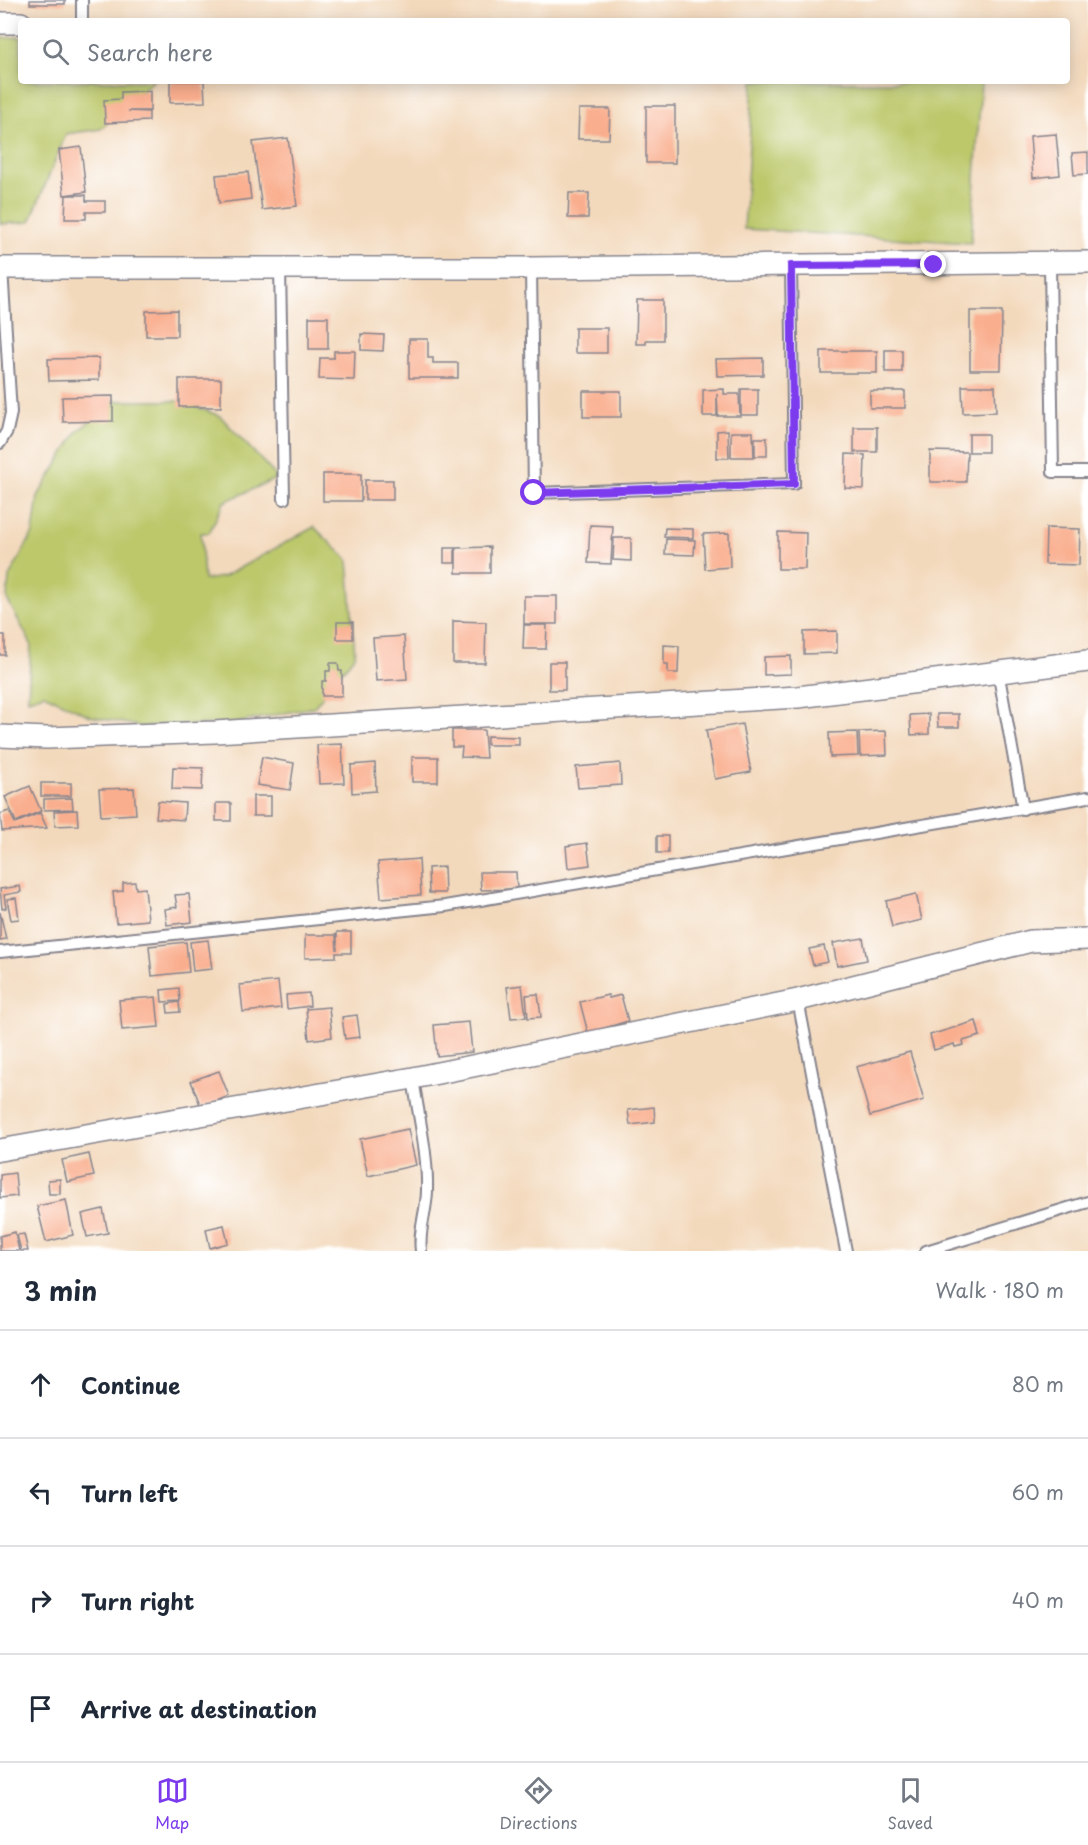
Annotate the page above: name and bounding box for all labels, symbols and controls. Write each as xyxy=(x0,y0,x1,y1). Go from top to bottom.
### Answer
search box xyxy=(18,18,1070,84)
icon: search xyxy=(39,35,72,68)
text: Search here xyxy=(87,35,213,68)
route end xyxy=(920,251,946,277)
route start xyxy=(520,479,546,505)
text: 3 min xyxy=(24,1271,97,1310)
text: Walk · 180 m xyxy=(936,1275,1064,1305)
icon: ahead xyxy=(24,1368,57,1401)
text: Continue xyxy=(81,1368,180,1401)
text: 80 m xyxy=(1012,1369,1064,1399)
icon: left xyxy=(24,1476,57,1509)
text: Turn left xyxy=(81,1476,178,1509)
text: 60 m xyxy=(1012,1477,1064,1507)
icon: right xyxy=(24,1584,57,1617)
text: Turn right xyxy=(81,1584,194,1617)
text: 40 m xyxy=(1012,1585,1064,1615)
icon: arrive xyxy=(24,1692,57,1725)
text: Arrive at destination xyxy=(81,1692,317,1725)
tab: Map xyxy=(155,1774,189,1834)
tab: Directions xyxy=(499,1774,577,1834)
tab: Saved xyxy=(887,1774,933,1834)

